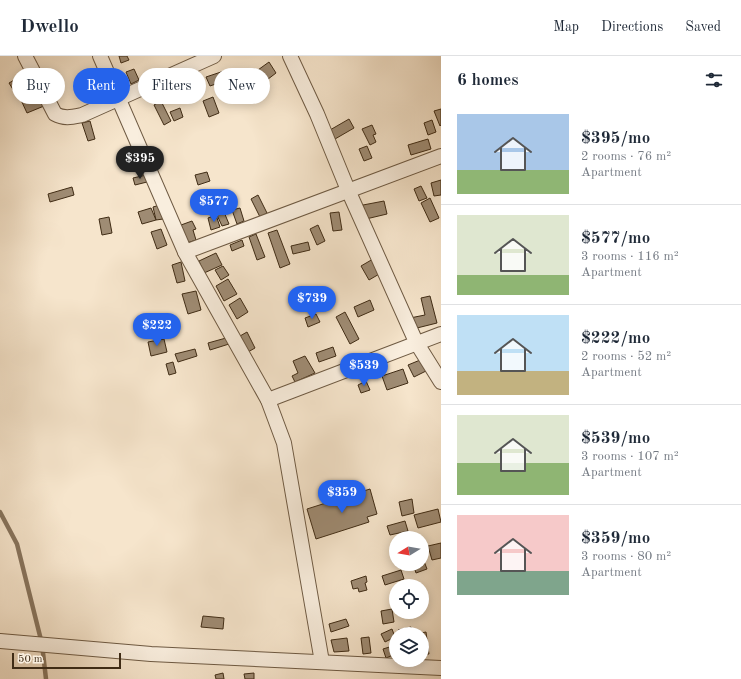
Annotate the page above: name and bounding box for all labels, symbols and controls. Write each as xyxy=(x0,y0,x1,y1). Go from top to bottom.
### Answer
text: Dwello xyxy=(20,18,79,37)
text: Map xyxy=(553,20,579,34)
text: Directions xyxy=(601,20,663,34)
text: Saved xyxy=(685,20,721,34)
chip: Buy xyxy=(12,68,65,104)
chip: Rent xyxy=(73,68,130,104)
chip: Filters xyxy=(138,68,206,104)
chip: New xyxy=(214,68,270,104)
icon: filters xyxy=(703,69,725,91)
text: 6 homes xyxy=(457,72,519,89)
icon: home xyxy=(489,130,537,178)
text: $395/mo xyxy=(581,130,650,147)
pin: $395 xyxy=(116,146,164,180)
text: 2 rooms · 76 m² xyxy=(581,150,671,163)
text: $395 xyxy=(125,152,155,165)
text: Apartment xyxy=(581,166,642,179)
pin: $577 xyxy=(190,189,238,223)
text: $577 xyxy=(199,195,229,208)
text: $577/mo xyxy=(581,230,650,247)
icon: home xyxy=(489,231,537,279)
text: 3 rooms · 116 m² xyxy=(581,250,679,263)
text: Apartment xyxy=(581,266,642,279)
pin: $739 xyxy=(288,286,336,320)
text: $739 xyxy=(297,292,327,305)
pin: $222 xyxy=(133,313,181,347)
text: $222 xyxy=(142,319,172,332)
text: $222/mo xyxy=(581,330,650,347)
icon: home xyxy=(489,331,537,379)
text: 2 rooms · 52 m² xyxy=(581,350,671,363)
pin: $539 xyxy=(340,353,388,387)
text: $539 xyxy=(349,359,379,372)
text: Apartment xyxy=(581,366,642,379)
text: $539/mo xyxy=(581,430,650,447)
icon: home xyxy=(489,431,537,479)
text: 3 rooms · 107 m² xyxy=(581,450,679,463)
text: Apartment xyxy=(581,466,642,479)
pin: $359 xyxy=(318,480,366,514)
text: $359 xyxy=(327,486,357,499)
text: $359/mo xyxy=(581,530,650,547)
north arrow xyxy=(389,531,429,571)
map controls xyxy=(389,531,429,667)
icon: home xyxy=(489,531,537,579)
text: 3 rooms · 80 m² xyxy=(581,550,671,563)
text: Apartment xyxy=(581,566,642,579)
button: locate xyxy=(389,579,429,619)
button: layers xyxy=(389,627,429,667)
scale bar xyxy=(12,651,121,670)
text: 50 m xyxy=(18,654,43,665)

